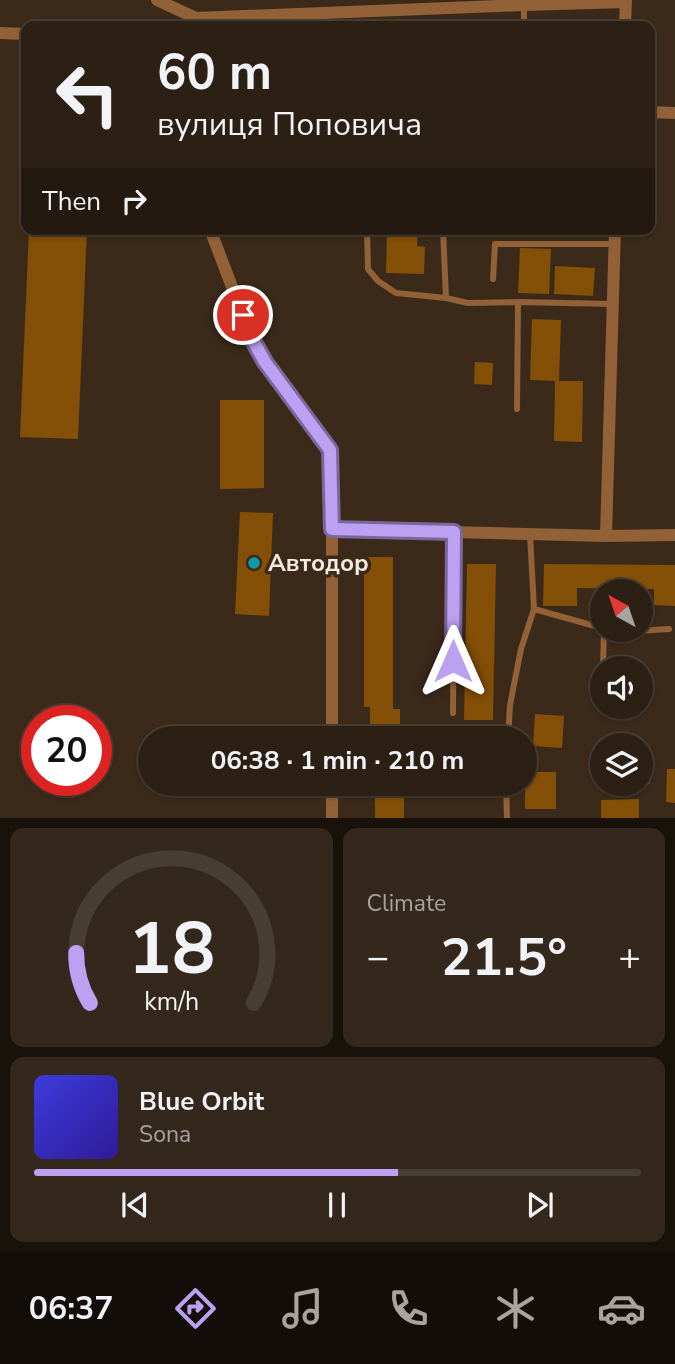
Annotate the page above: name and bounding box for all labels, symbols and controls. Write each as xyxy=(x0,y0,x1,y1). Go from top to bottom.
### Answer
text: 60 m xyxy=(157,39,272,106)
icon: left xyxy=(42,49,133,140)
text: вулиця Поповича xyxy=(157,103,422,146)
icon: right xyxy=(115,182,153,220)
text: Then xyxy=(42,184,101,219)
pin xyxy=(213,285,273,345)
icon: arrive xyxy=(224,296,262,334)
place label: Автодор xyxy=(268,547,369,579)
marker: Автодор xyxy=(246,555,262,571)
north arrow xyxy=(590,579,653,642)
map controls xyxy=(590,579,653,796)
position arrow xyxy=(416,624,490,698)
button: sound xyxy=(590,656,653,719)
speed limit sign: 20 xyxy=(21,705,112,796)
button: layers xyxy=(590,733,653,796)
text: 06:38 · 1 min · 210 m xyxy=(211,743,464,778)
text: Climate xyxy=(367,888,446,919)
text: 18 xyxy=(128,900,215,1000)
text: 21.5° xyxy=(441,922,567,993)
text: − xyxy=(367,932,389,983)
text: + xyxy=(618,932,641,983)
text: km/h xyxy=(144,985,199,1019)
text: Blue Orbit xyxy=(139,1084,264,1119)
text: Sona xyxy=(139,1119,191,1150)
icon: previous xyxy=(116,1186,154,1224)
icon: pause xyxy=(318,1186,356,1224)
icon: next xyxy=(521,1186,559,1224)
icon: directions xyxy=(171,1284,220,1333)
icon: music xyxy=(278,1284,327,1333)
icon: phone xyxy=(384,1284,433,1333)
icon: climate xyxy=(491,1284,540,1333)
icon: car xyxy=(597,1284,646,1333)
text: 06:37 xyxy=(29,1287,114,1330)

